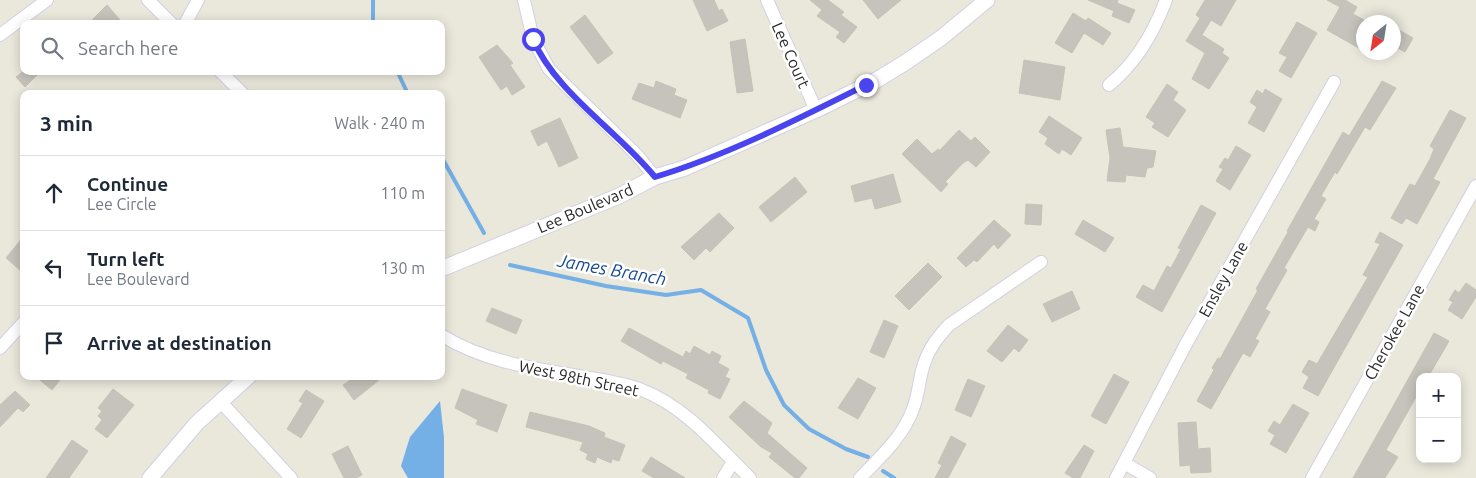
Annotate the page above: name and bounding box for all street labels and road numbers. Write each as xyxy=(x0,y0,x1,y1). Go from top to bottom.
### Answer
street label: Lee Court xyxy=(769,19,814,91)
street label: Lee Boulevard xyxy=(534,180,636,236)
street label: Ensley Lane xyxy=(1195,238,1251,320)
street label: Cherokee Lane xyxy=(1360,281,1428,383)
street label: West 98th Street xyxy=(517,357,641,400)

